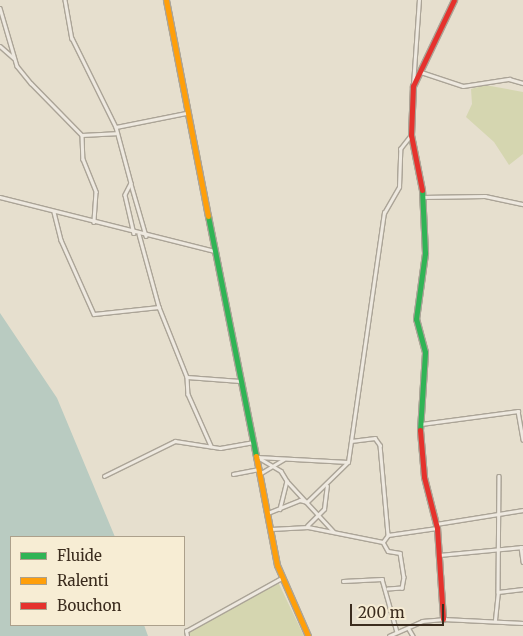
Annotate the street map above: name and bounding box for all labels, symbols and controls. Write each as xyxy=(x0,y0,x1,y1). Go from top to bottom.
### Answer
legend xyxy=(10,536,185,626)
text: Fluide xyxy=(57,546,102,565)
text: Ralenti xyxy=(57,571,109,590)
scale bar xyxy=(353,594,447,626)
text: Bouchon xyxy=(57,596,121,615)
text: 200 m xyxy=(358,603,405,622)

